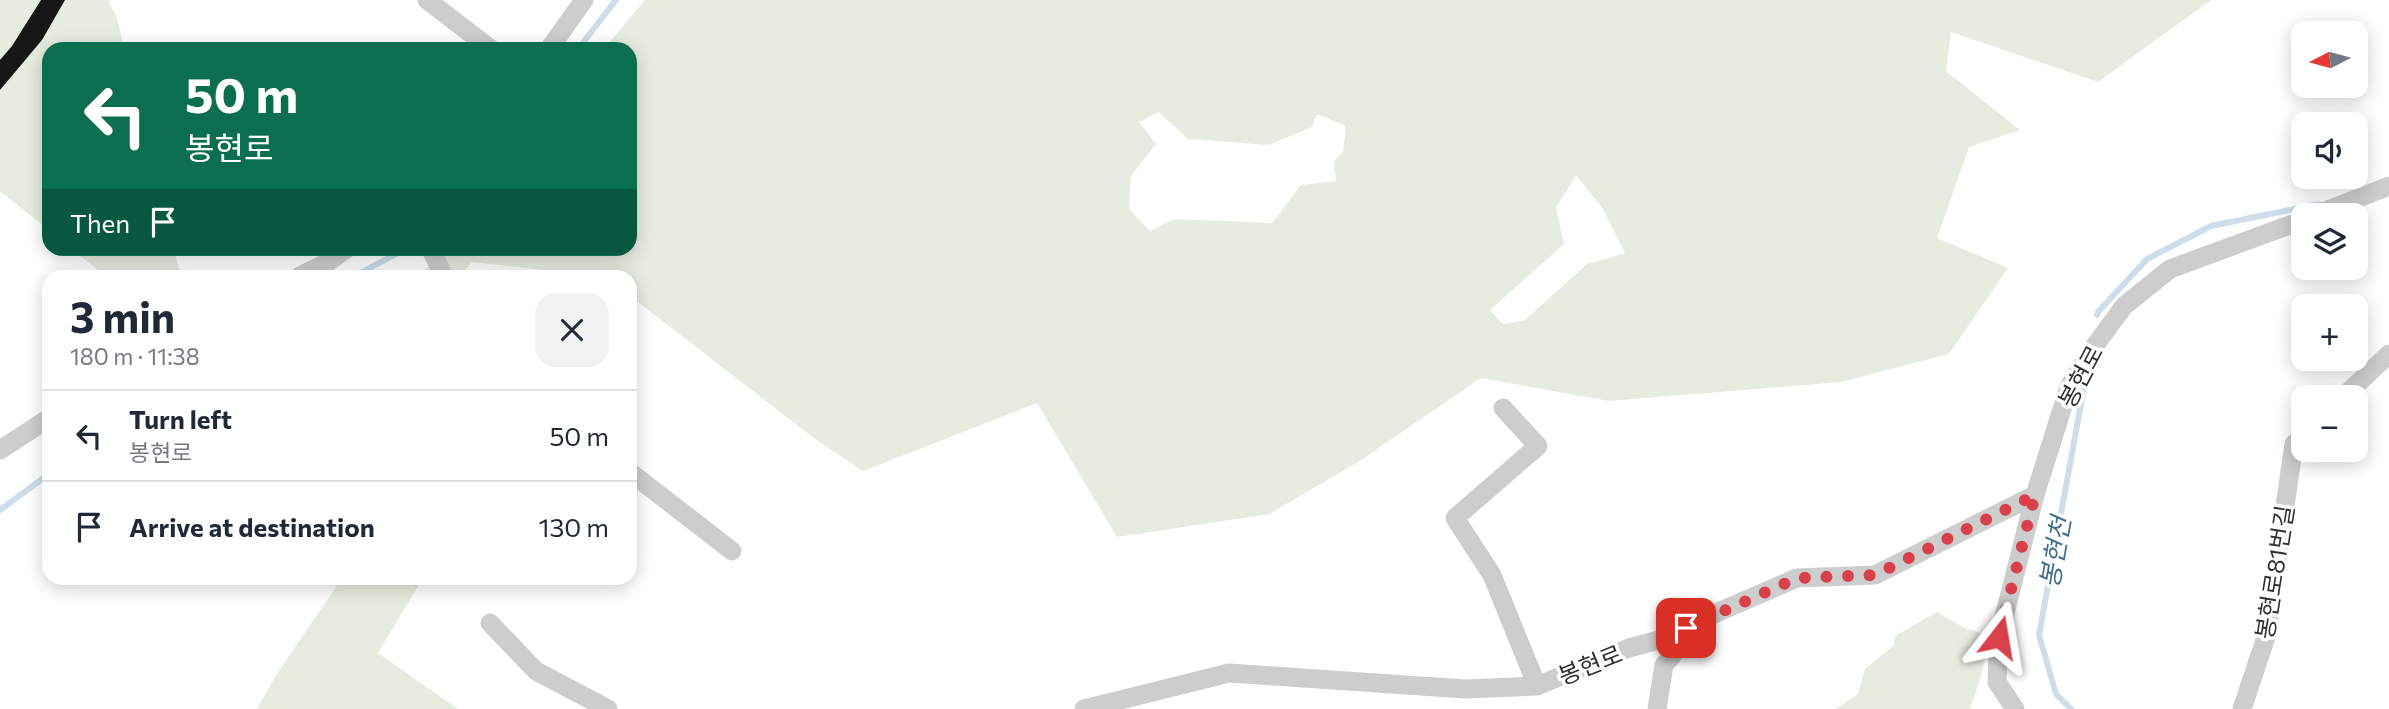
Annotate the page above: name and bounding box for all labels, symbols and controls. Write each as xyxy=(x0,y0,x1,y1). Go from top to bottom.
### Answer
north arrow xyxy=(2291,21,2368,98)
map controls xyxy=(2291,21,2368,462)
text: 50 m xyxy=(185,63,298,123)
icon: left xyxy=(70,70,161,161)
button: sound xyxy=(2291,112,2368,189)
text: 봉현로 xyxy=(185,127,273,167)
icon: arrive xyxy=(144,203,182,241)
button: layers xyxy=(2291,203,2368,280)
text: Then xyxy=(70,207,130,238)
text: 3 min xyxy=(70,290,175,342)
button: close xyxy=(535,293,609,367)
button: + xyxy=(2291,294,2368,371)
street label: 봉현로 xyxy=(2052,340,2108,412)
text: 180 m · 11:38 xyxy=(70,342,200,370)
button: − xyxy=(2291,385,2368,462)
text: Turn left xyxy=(129,403,232,434)
icon: left xyxy=(70,417,108,455)
text: 50 m xyxy=(549,420,609,451)
text: 봉현로 xyxy=(129,438,192,466)
street label: 봉현로81번길 xyxy=(2249,503,2299,641)
icon: arrive xyxy=(70,508,108,546)
text: Arrive at destination xyxy=(129,511,375,542)
text: 130 m xyxy=(538,511,609,542)
water label: 봉현천 xyxy=(2033,511,2076,590)
pin xyxy=(1656,598,1716,658)
position arrow xyxy=(1962,600,2036,674)
icon: arrive xyxy=(1667,609,1705,647)
street label: 봉현로 xyxy=(1554,638,1626,690)

